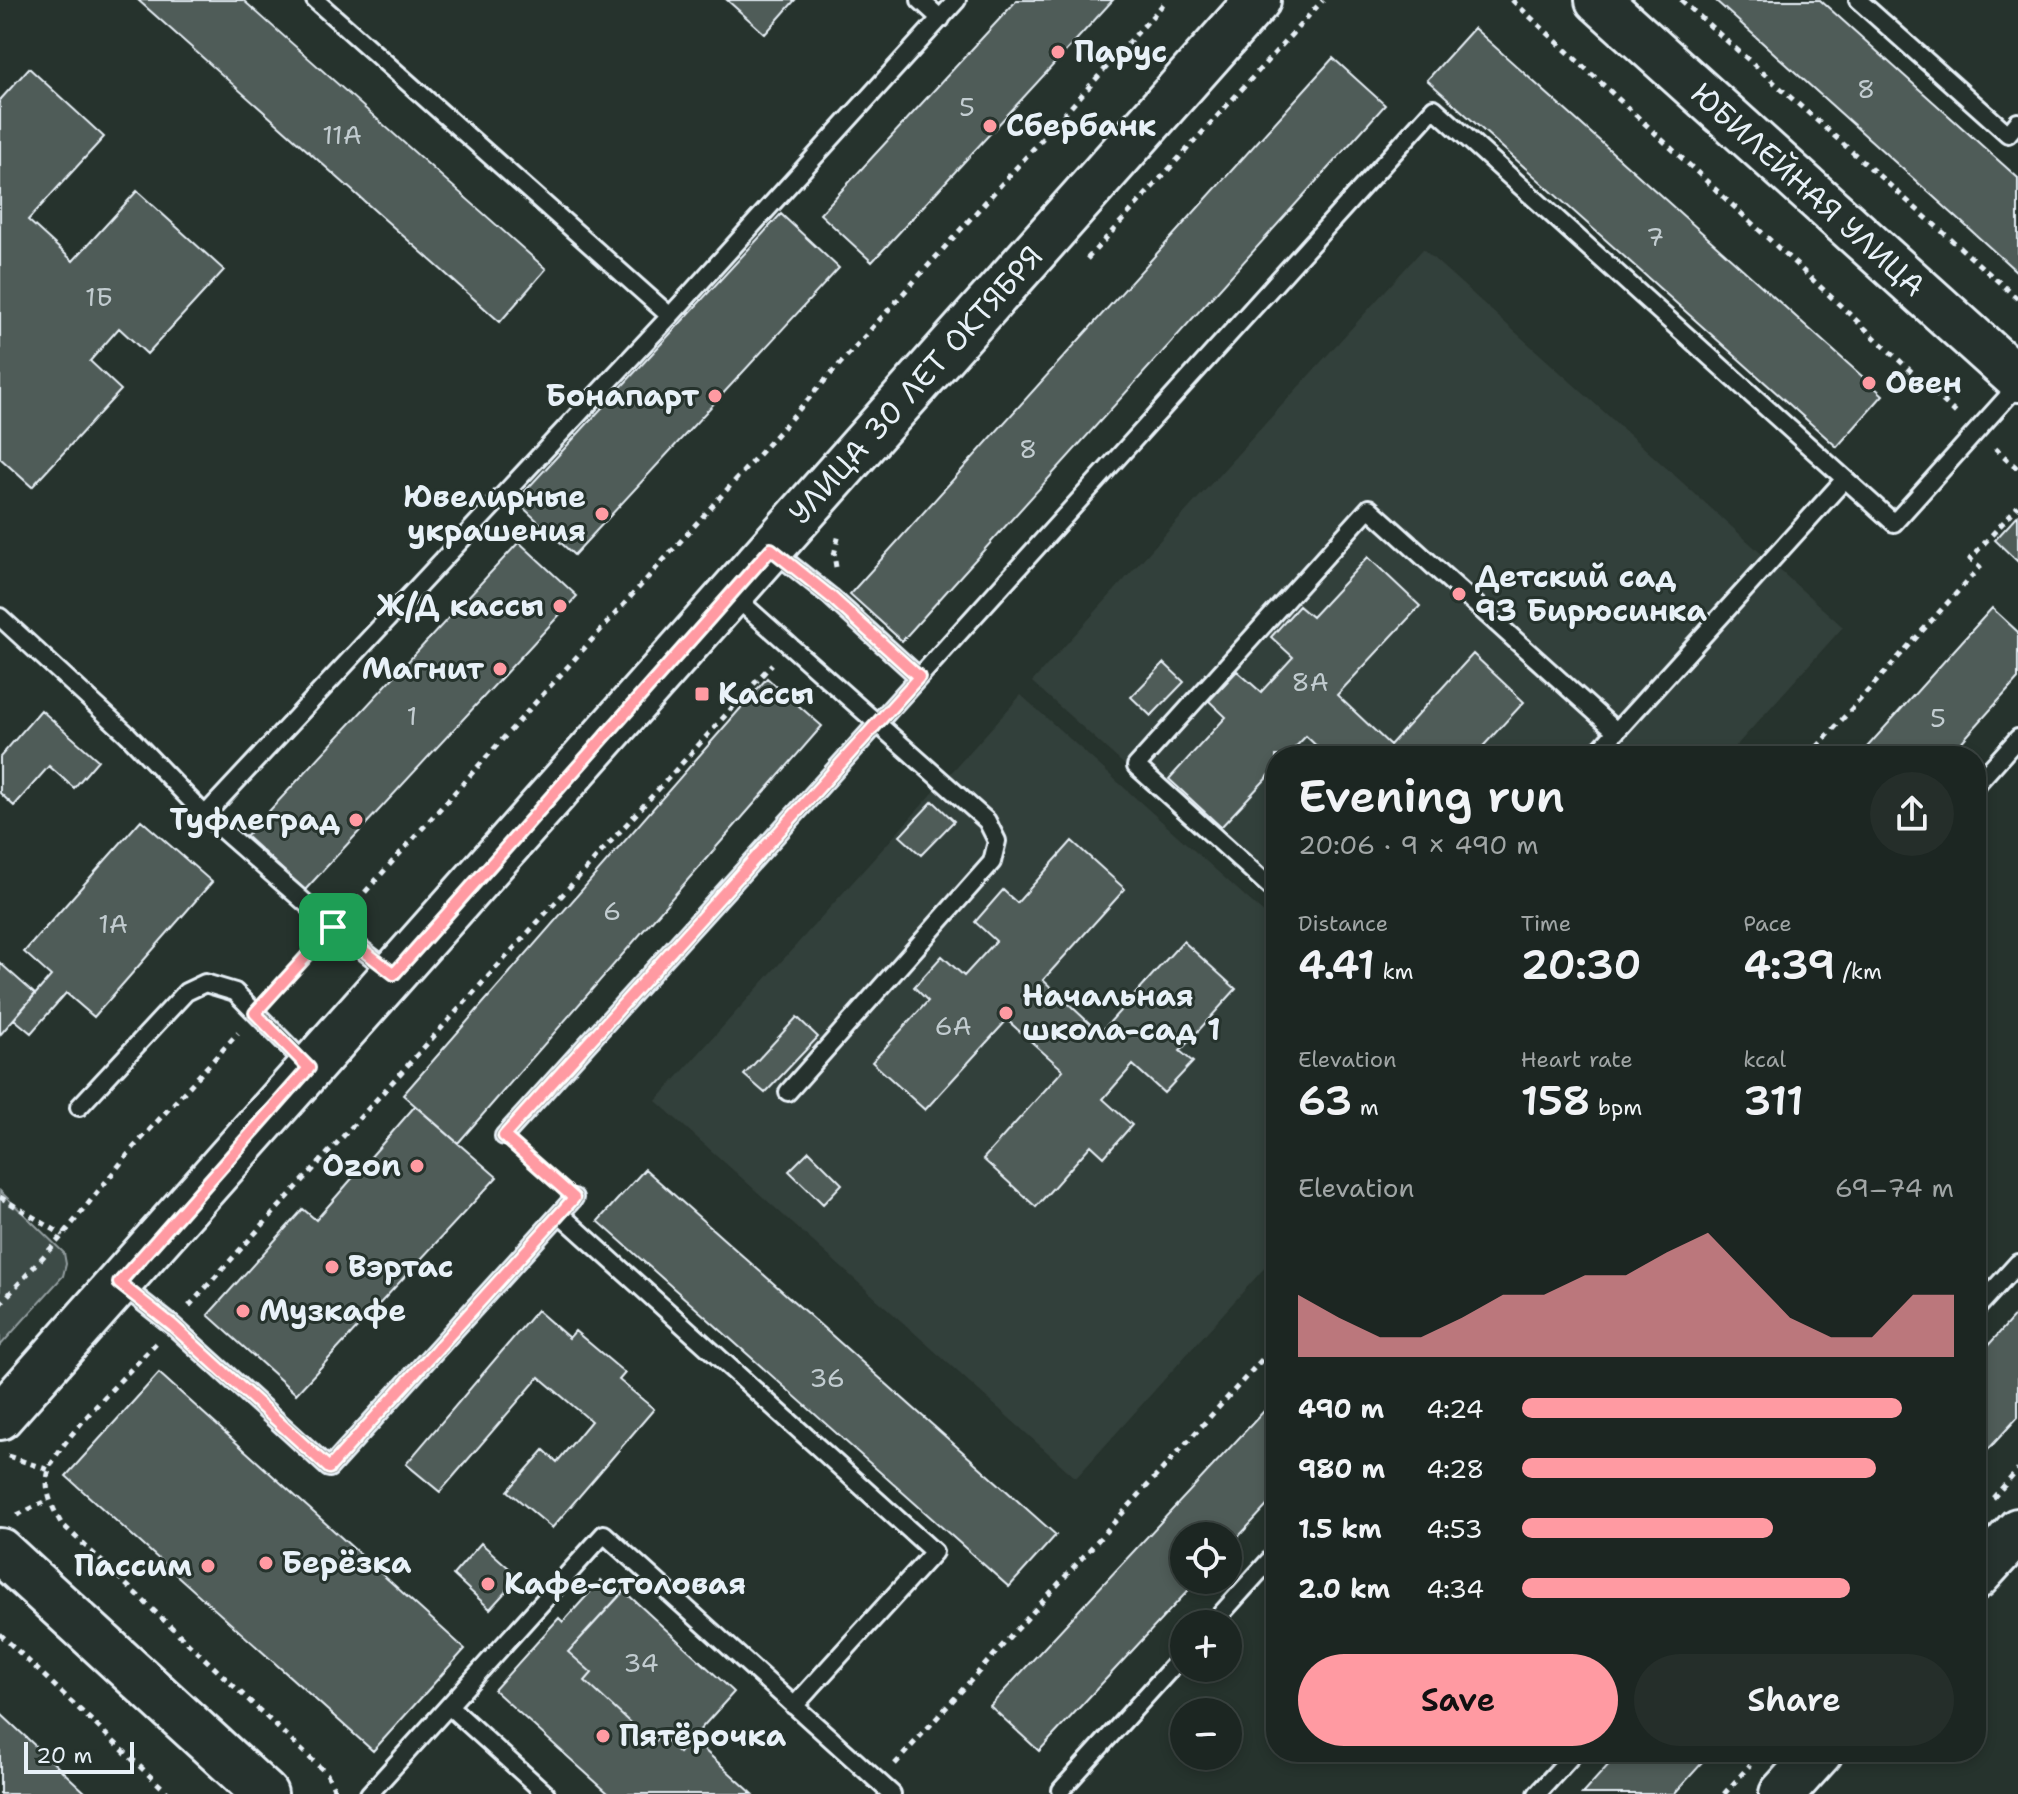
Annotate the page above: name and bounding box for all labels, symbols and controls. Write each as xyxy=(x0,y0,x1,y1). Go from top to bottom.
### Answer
place label: Парус xyxy=(1074,31,1167,72)
marker: Парус xyxy=(1049,43,1067,61)
house number: 8 xyxy=(1857,71,1875,106)
street label: ЮБИЛЕЙНАЯ УЛИЦА xyxy=(1683,74,1934,306)
house number: 5 xyxy=(959,89,975,124)
place label: Сбербанк xyxy=(1006,105,1157,146)
house number: 11А xyxy=(322,117,362,152)
marker: Сбербанк xyxy=(981,117,999,135)
house number: 7 xyxy=(1646,219,1664,254)
street label: УЛИЦА 30 ЛЕТ ОКТЯБРЯ xyxy=(779,237,1052,533)
house number: 1Б xyxy=(85,279,113,314)
place label: Овен xyxy=(1885,362,1962,403)
marker: Овен xyxy=(1860,374,1878,392)
place label: Бонапарт xyxy=(546,375,699,416)
marker: Бонапарт xyxy=(706,387,724,405)
house number: 8 xyxy=(1019,431,1037,466)
place label: Ювелирные украшения xyxy=(403,476,586,551)
marker: Ювелирные украшения xyxy=(593,505,611,523)
place label: Детский сад 93 Бирюсинка xyxy=(1475,556,1708,631)
place label: Ж/Д кассы xyxy=(377,585,544,626)
marker: Детский сад 93 Бирюсинка xyxy=(1450,585,1468,603)
marker: Ж/Д кассы xyxy=(551,597,569,615)
place label: Магнит xyxy=(361,648,484,689)
marker: Магнит xyxy=(491,660,509,678)
house number: 8А xyxy=(1291,664,1329,699)
place label: Кассы xyxy=(718,673,814,714)
marker: Кассы xyxy=(693,685,711,703)
house number: 1 xyxy=(407,698,417,733)
house number: 5 xyxy=(1930,700,1946,735)
text: Evening run xyxy=(1298,767,1565,826)
button: share xyxy=(1870,772,1954,856)
place label: Туфлеград xyxy=(169,799,340,840)
marker: Туфлеград xyxy=(347,811,365,829)
text: 20:06 · 9 × 490 m xyxy=(1298,827,1539,862)
pin xyxy=(299,893,367,961)
house number: 6 xyxy=(603,893,621,928)
icon: arrive xyxy=(311,905,355,949)
house number: 1А xyxy=(98,906,128,941)
text: Distance xyxy=(1298,909,1388,938)
text: Time xyxy=(1521,909,1571,938)
text: Pace xyxy=(1743,909,1792,938)
text: 4.41 xyxy=(1298,938,1375,992)
text: 20:30 xyxy=(1521,938,1642,992)
text: 4:39 xyxy=(1743,938,1835,992)
text: km xyxy=(1375,957,1414,986)
text: /km xyxy=(1835,957,1882,986)
place label: Начальная школа-сад 1 xyxy=(1022,975,1221,1050)
marker: Начальная школа-сад 1 xyxy=(997,1004,1015,1022)
house number: 6А xyxy=(934,1008,972,1043)
text: Elevation xyxy=(1298,1045,1396,1074)
text: Heart rate xyxy=(1521,1045,1633,1074)
text: kcal xyxy=(1743,1045,1786,1074)
text: 63 xyxy=(1298,1074,1352,1128)
text: 158 xyxy=(1521,1074,1590,1128)
text: 311 xyxy=(1743,1074,1804,1128)
text: m xyxy=(1352,1093,1379,1122)
text: bpm xyxy=(1590,1093,1642,1122)
place label: Ozon xyxy=(322,1145,401,1186)
marker: Ozon xyxy=(408,1157,426,1175)
text: Elevation xyxy=(1298,1170,1414,1205)
text: 69–74 m xyxy=(1835,1170,1954,1205)
place label: Вэртас xyxy=(348,1246,454,1287)
marker: Вэртас xyxy=(323,1258,341,1276)
place label: Музкафе xyxy=(259,1290,406,1331)
marker: Музкафе xyxy=(234,1302,252,1320)
house number: 36 xyxy=(809,1360,845,1395)
text: 490 m xyxy=(1298,1391,1384,1426)
text: 4:24 xyxy=(1426,1391,1484,1426)
text: 980 m xyxy=(1298,1451,1385,1486)
text: 4:28 xyxy=(1426,1451,1485,1486)
text: 1.5 km xyxy=(1298,1511,1382,1546)
text: 4:53 xyxy=(1426,1511,1483,1546)
map controls xyxy=(1170,1522,1242,1770)
button: locate xyxy=(1170,1522,1242,1594)
place label: Берёзка xyxy=(282,1542,412,1583)
place label: Пассим xyxy=(74,1545,192,1586)
marker: Берёзка xyxy=(257,1554,275,1572)
marker: Пассим xyxy=(199,1557,217,1575)
place label: Кафе-столовая xyxy=(504,1563,746,1604)
text: 2.0 km xyxy=(1298,1571,1390,1606)
text: 4:34 xyxy=(1426,1571,1484,1606)
marker: Кафе-столовая xyxy=(479,1575,497,1593)
button: + xyxy=(1170,1610,1242,1682)
house number: 34 xyxy=(623,1645,659,1680)
button: Save xyxy=(1298,1654,1618,1746)
button: Share xyxy=(1634,1654,1954,1746)
button: − xyxy=(1170,1698,1242,1770)
place label: Пятёрочка xyxy=(619,1715,787,1756)
marker: Пятёрочка xyxy=(594,1727,612,1745)
scale bar xyxy=(24,1738,134,1774)
text: 20 m xyxy=(36,1741,93,1770)

